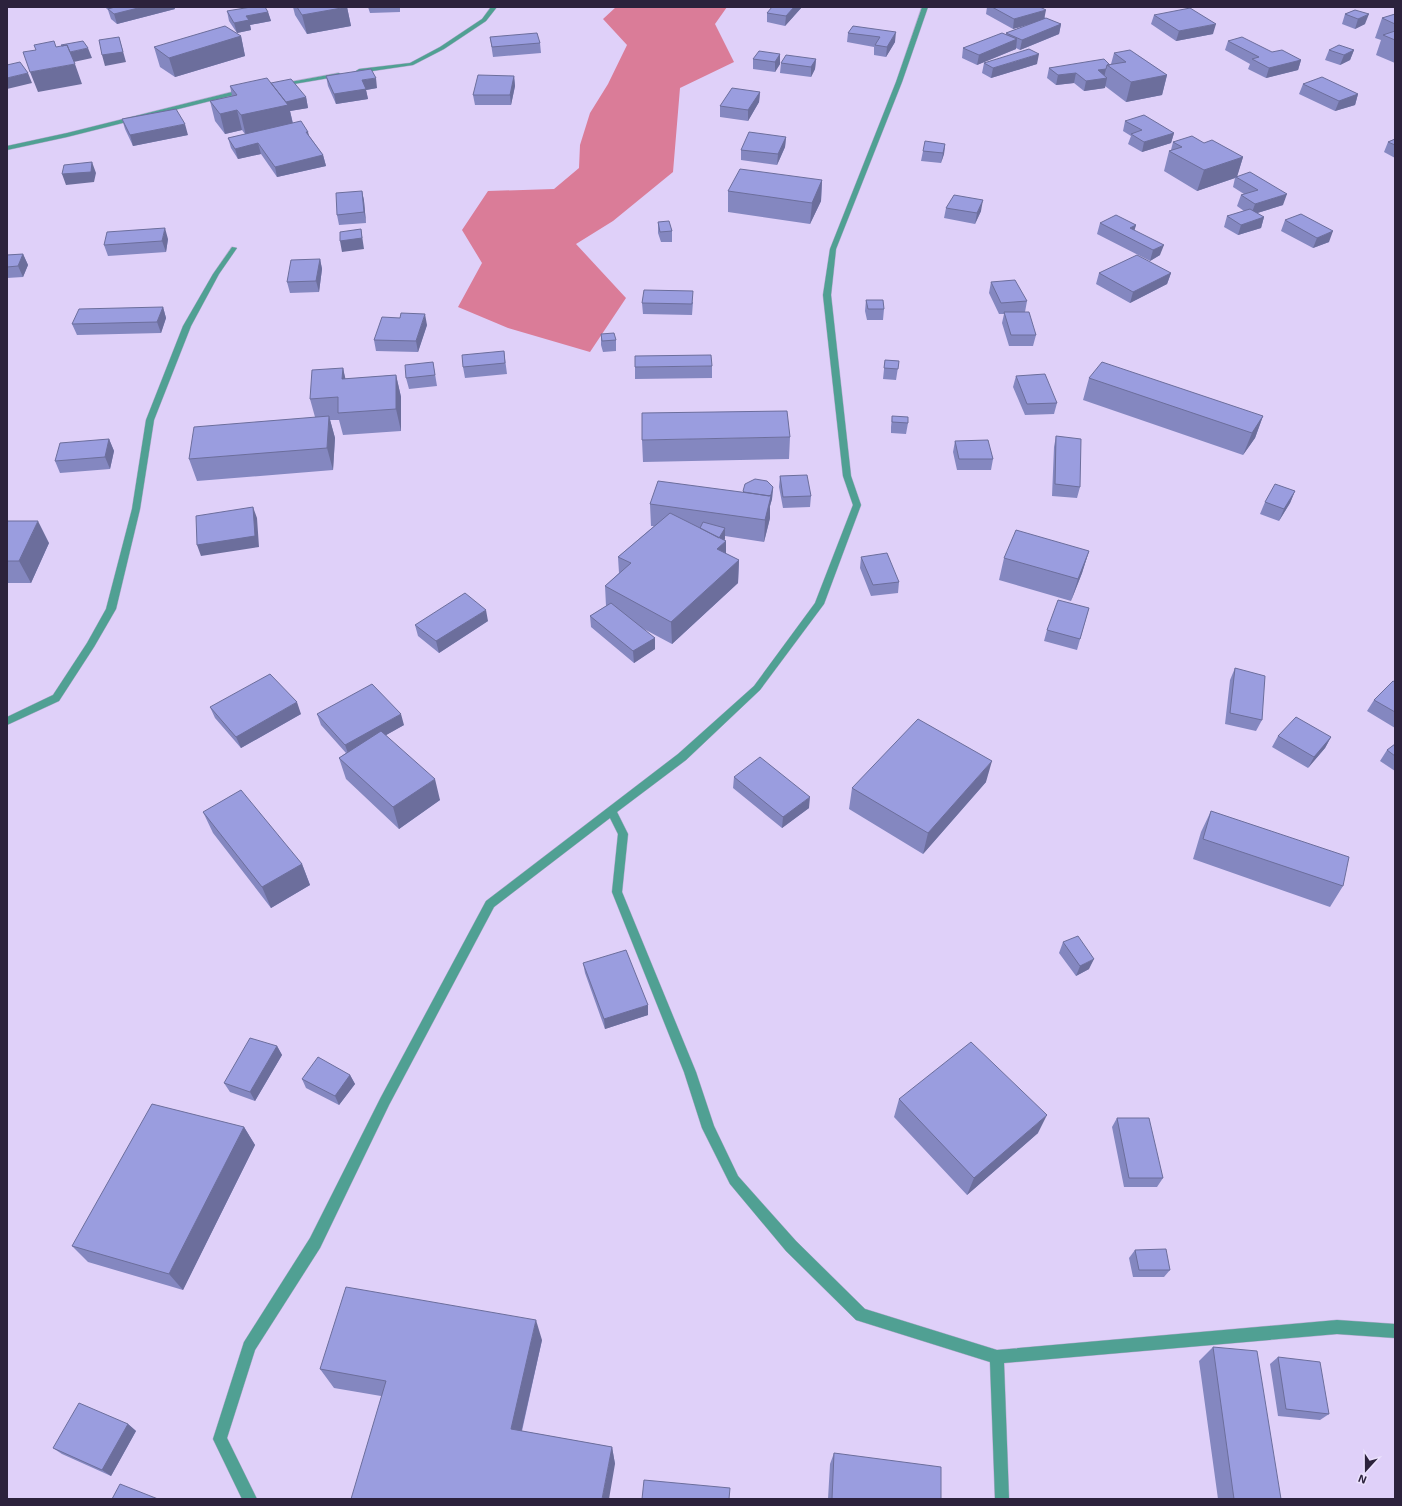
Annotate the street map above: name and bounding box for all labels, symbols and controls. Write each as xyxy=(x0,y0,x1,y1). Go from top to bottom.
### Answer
north arrow xyxy=(1346,1450,1386,1490)
text: N xyxy=(1356,1472,1368,1487)

